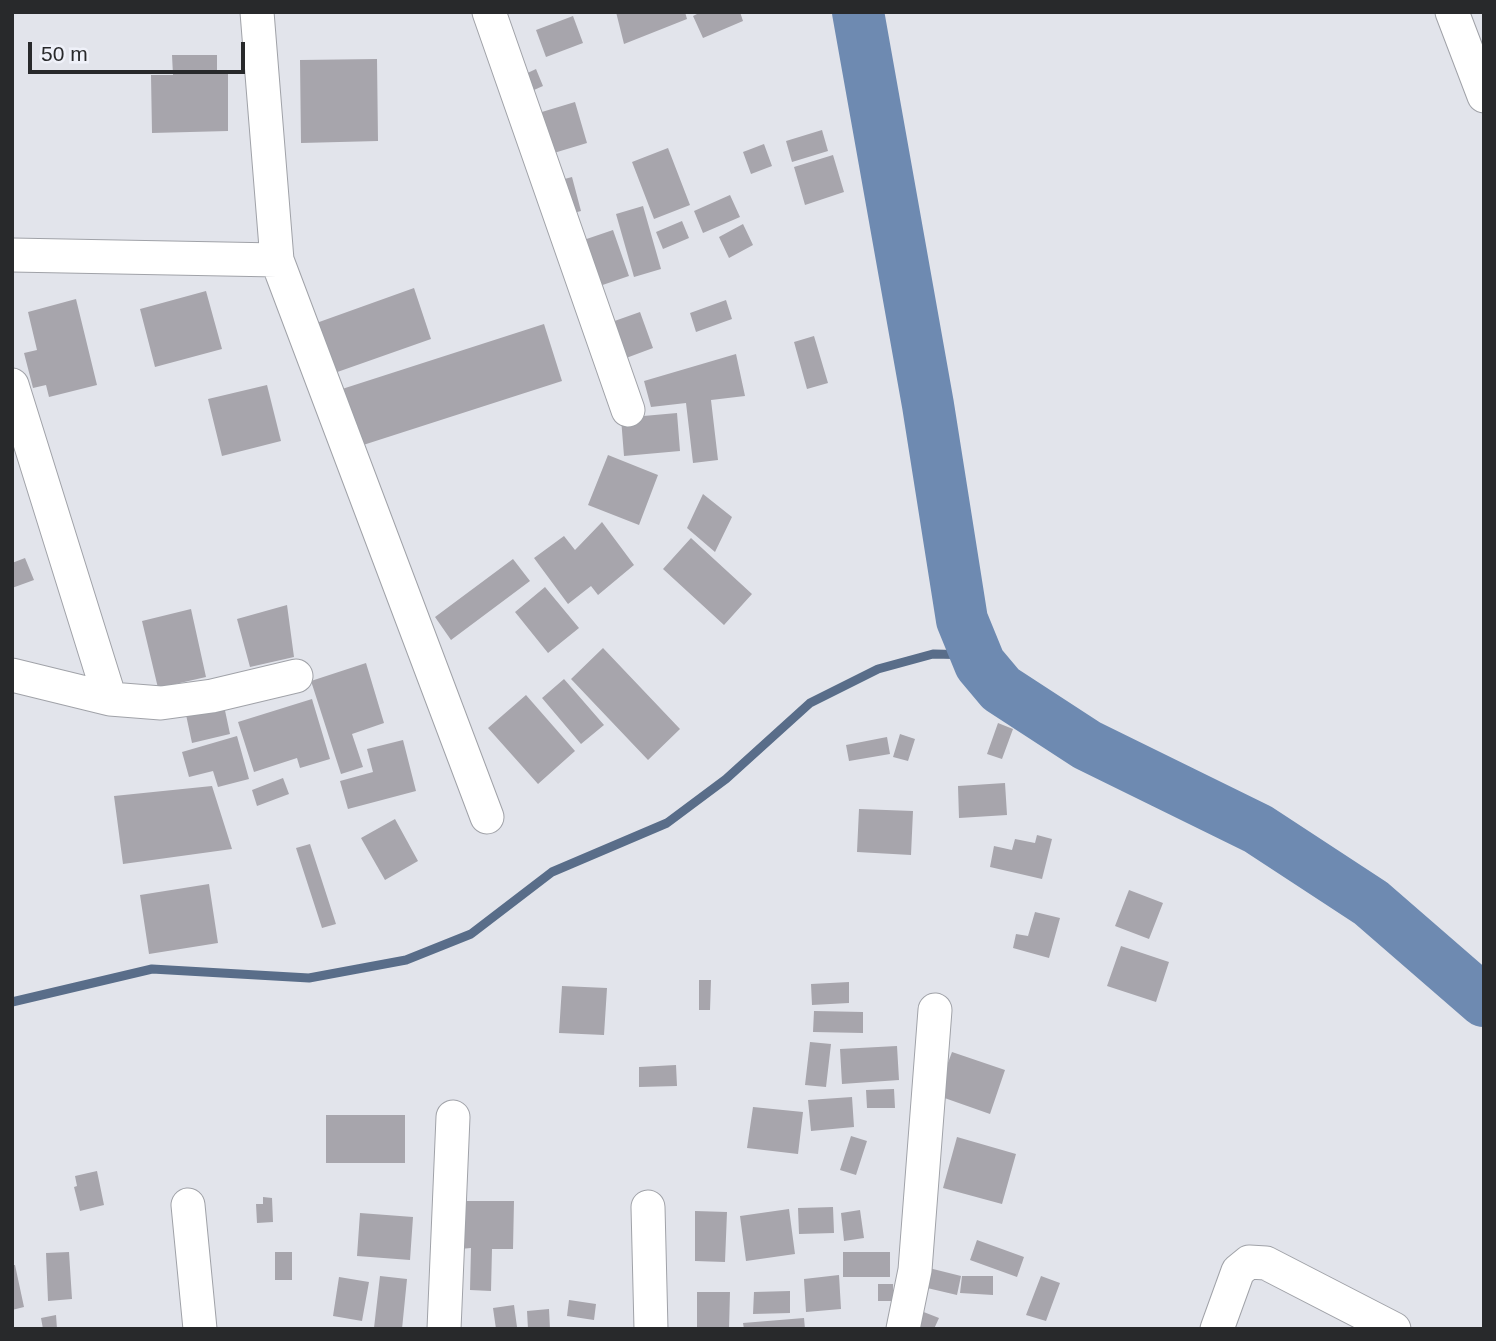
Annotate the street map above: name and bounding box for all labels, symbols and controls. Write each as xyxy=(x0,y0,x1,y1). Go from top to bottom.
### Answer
scale bar xyxy=(32,28,248,72)
text: 50 m xyxy=(41,42,88,65)

